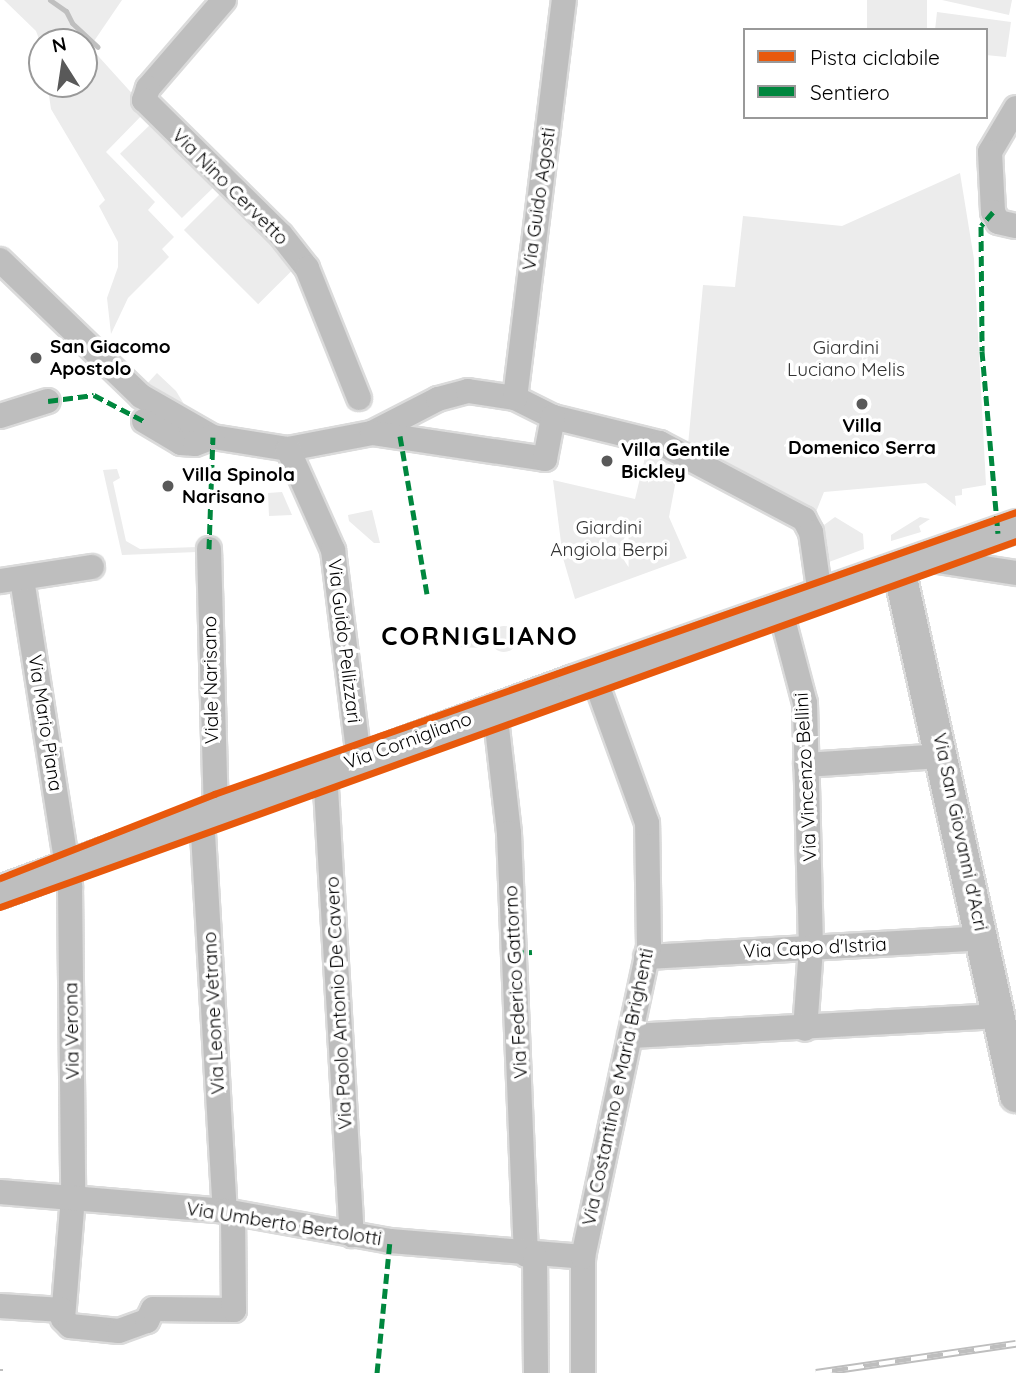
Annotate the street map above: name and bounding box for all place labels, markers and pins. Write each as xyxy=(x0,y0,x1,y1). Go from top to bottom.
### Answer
place label: San Giacomo Apostolo xyxy=(50,336,171,380)
marker: San Giacomo Apostolo xyxy=(28,350,44,366)
marker: Villa Domenico Serra xyxy=(854,396,870,412)
place label: Villa Domenico Serra xyxy=(788,415,936,459)
place label: Villa Gentile Bickley xyxy=(621,439,730,483)
marker: Villa Gentile Bickley xyxy=(599,453,615,469)
place label: Villa Spinola Narisano xyxy=(182,464,295,508)
marker: Villa Spinola Narisano xyxy=(160,478,176,494)

